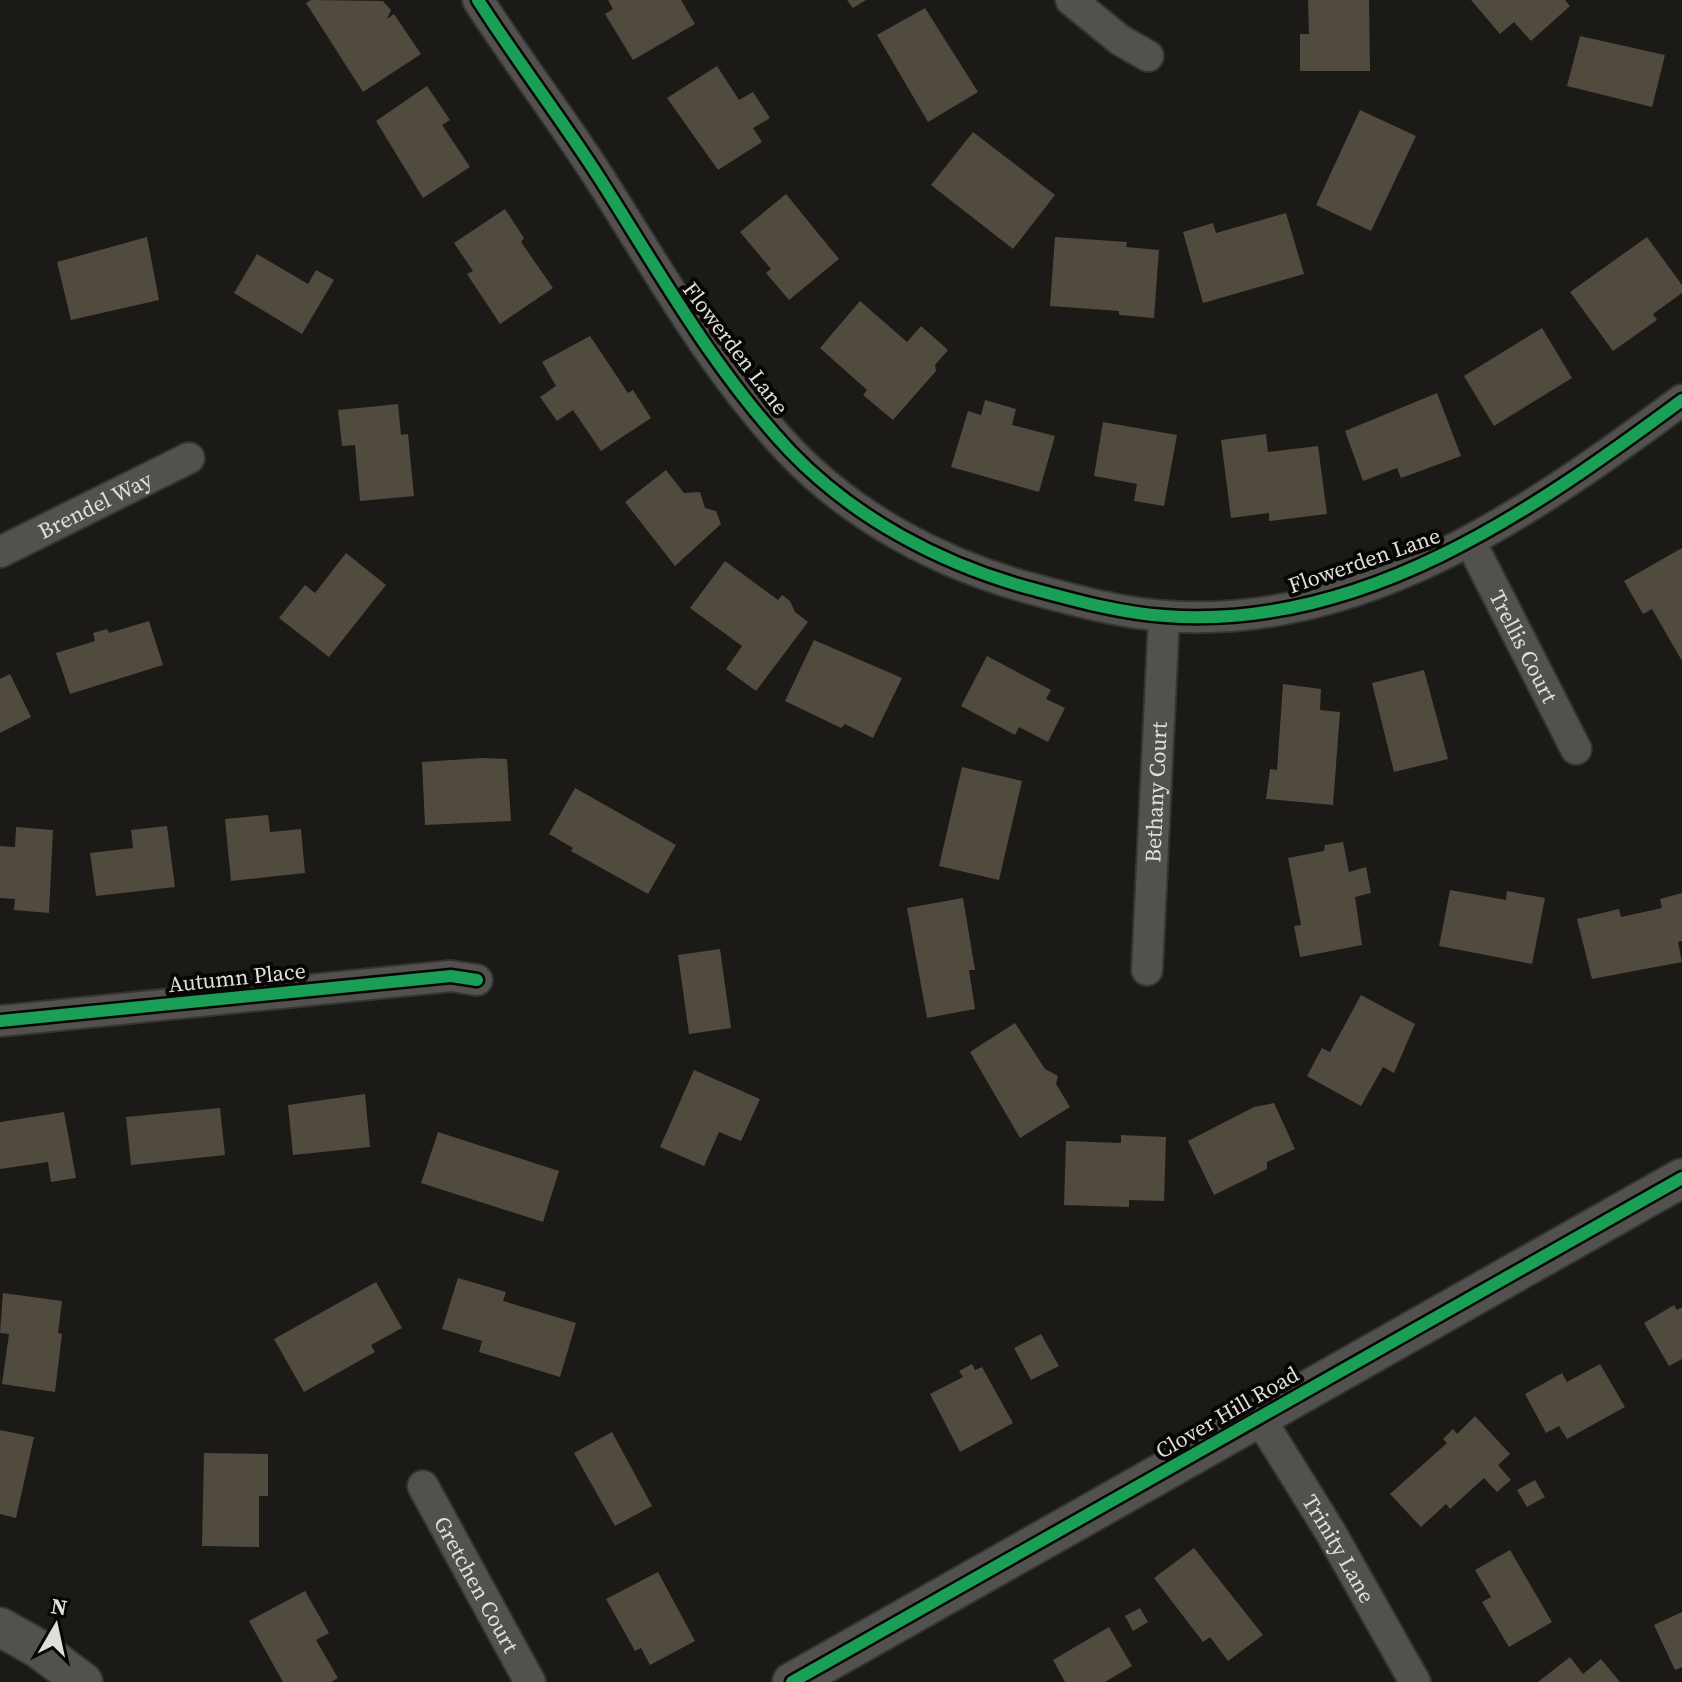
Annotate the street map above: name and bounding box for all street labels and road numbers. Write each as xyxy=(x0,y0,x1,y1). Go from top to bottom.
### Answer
street label: Flowerden Lane xyxy=(676,275,796,421)
street label: Brendel Way xyxy=(33,463,158,546)
street label: Flowerden Lane xyxy=(1284,520,1444,600)
street label: Trellis Court xyxy=(1482,585,1565,709)
street label: Bethany Court xyxy=(1137,720,1174,863)
street label: Autumn Place xyxy=(167,955,307,999)
street label: Clover Hill Road xyxy=(1150,1359,1305,1465)
street label: Trinity Lane xyxy=(1296,1489,1382,1608)
street label: Gretchen Court xyxy=(427,1511,527,1659)

